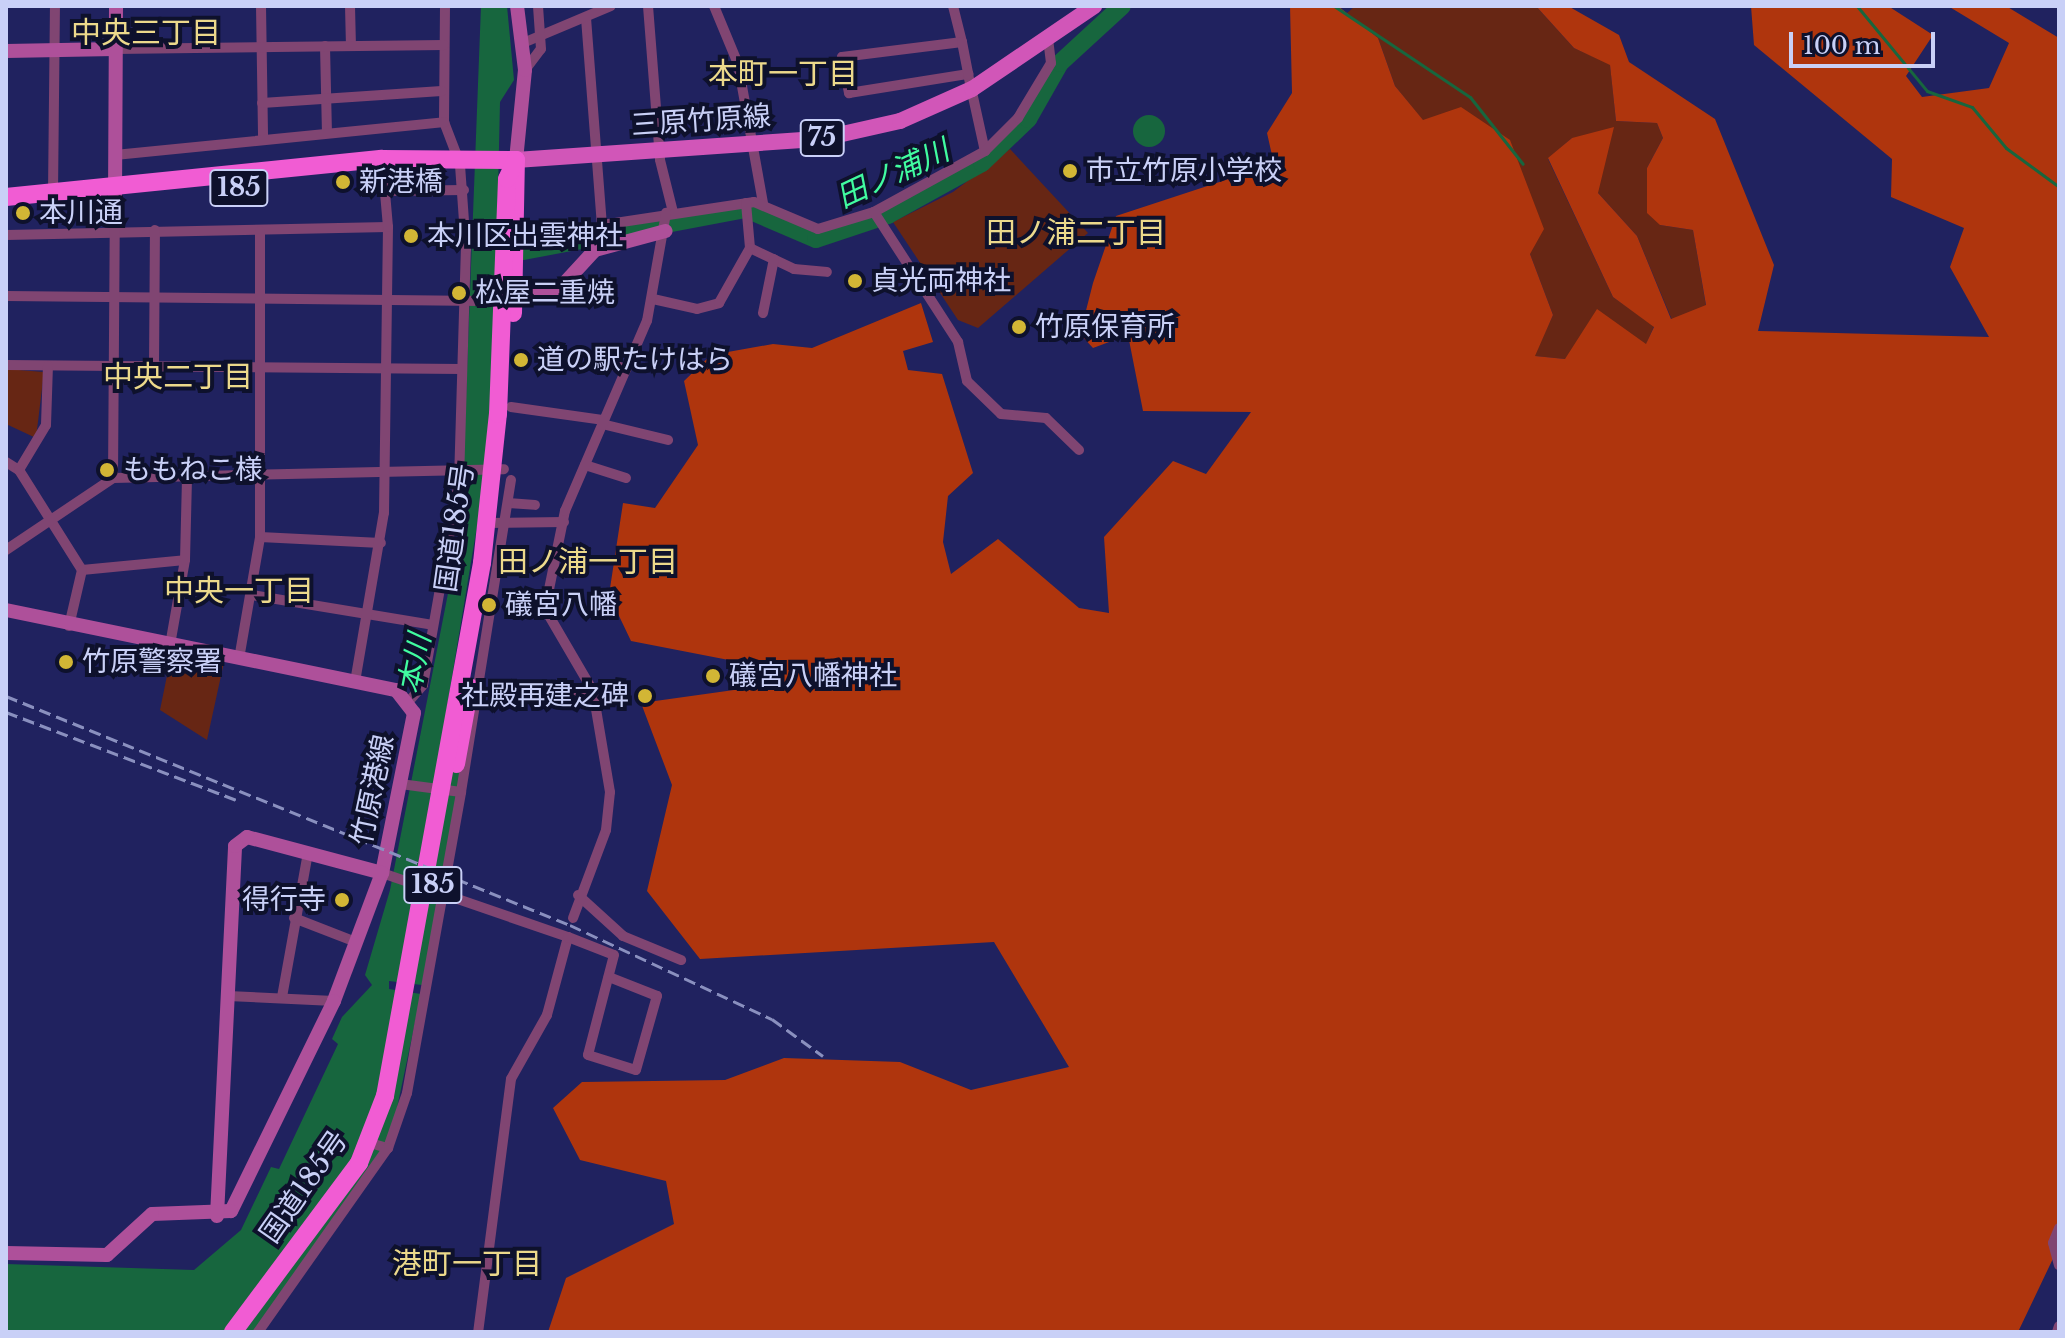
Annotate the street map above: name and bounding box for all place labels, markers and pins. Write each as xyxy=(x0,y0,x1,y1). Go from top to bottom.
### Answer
place label: 市立竹原小学校 xyxy=(1086,154,1282,188)
marker: 市立竹原小学校 xyxy=(1061,162,1079,180)
place label: 新港橋 xyxy=(359,165,443,199)
marker: 新港橋 xyxy=(334,173,352,191)
place label: 本川通 xyxy=(39,196,123,230)
marker: 本川通 xyxy=(14,204,32,222)
place label: 本川区出雲神社 xyxy=(427,219,623,253)
marker: 本川区出雲神社 xyxy=(402,227,420,245)
place label: 貞光両神社 xyxy=(871,264,1011,298)
marker: 貞光両神社 xyxy=(846,272,864,290)
place label: 松屋二重焼 xyxy=(475,276,615,310)
marker: 松屋二重焼 xyxy=(450,284,468,302)
place label: 竹原保育所 xyxy=(1035,310,1175,344)
marker: 竹原保育所 xyxy=(1010,318,1028,336)
place label: 道の駅たけはら xyxy=(537,343,733,377)
marker: 道の駅たけはら xyxy=(512,351,530,369)
place label: ももねこ様 xyxy=(123,453,263,487)
marker: ももねこ様 xyxy=(98,461,116,479)
place label: 礒宮八幡 xyxy=(505,588,617,622)
marker: 礒宮八幡 xyxy=(480,596,498,614)
place label: 竹原警察署 xyxy=(82,645,222,679)
marker: 竹原警察署 xyxy=(57,653,75,671)
place label: 礒宮八幡神社 xyxy=(729,659,897,693)
marker: 礒宮八幡神社 xyxy=(704,667,722,685)
place label: 社殿再建之碑 xyxy=(461,679,629,713)
marker: 社殿再建之碑 xyxy=(636,687,654,705)
place label: 得行寺 xyxy=(242,883,326,917)
marker: 得行寺 xyxy=(333,891,351,909)

